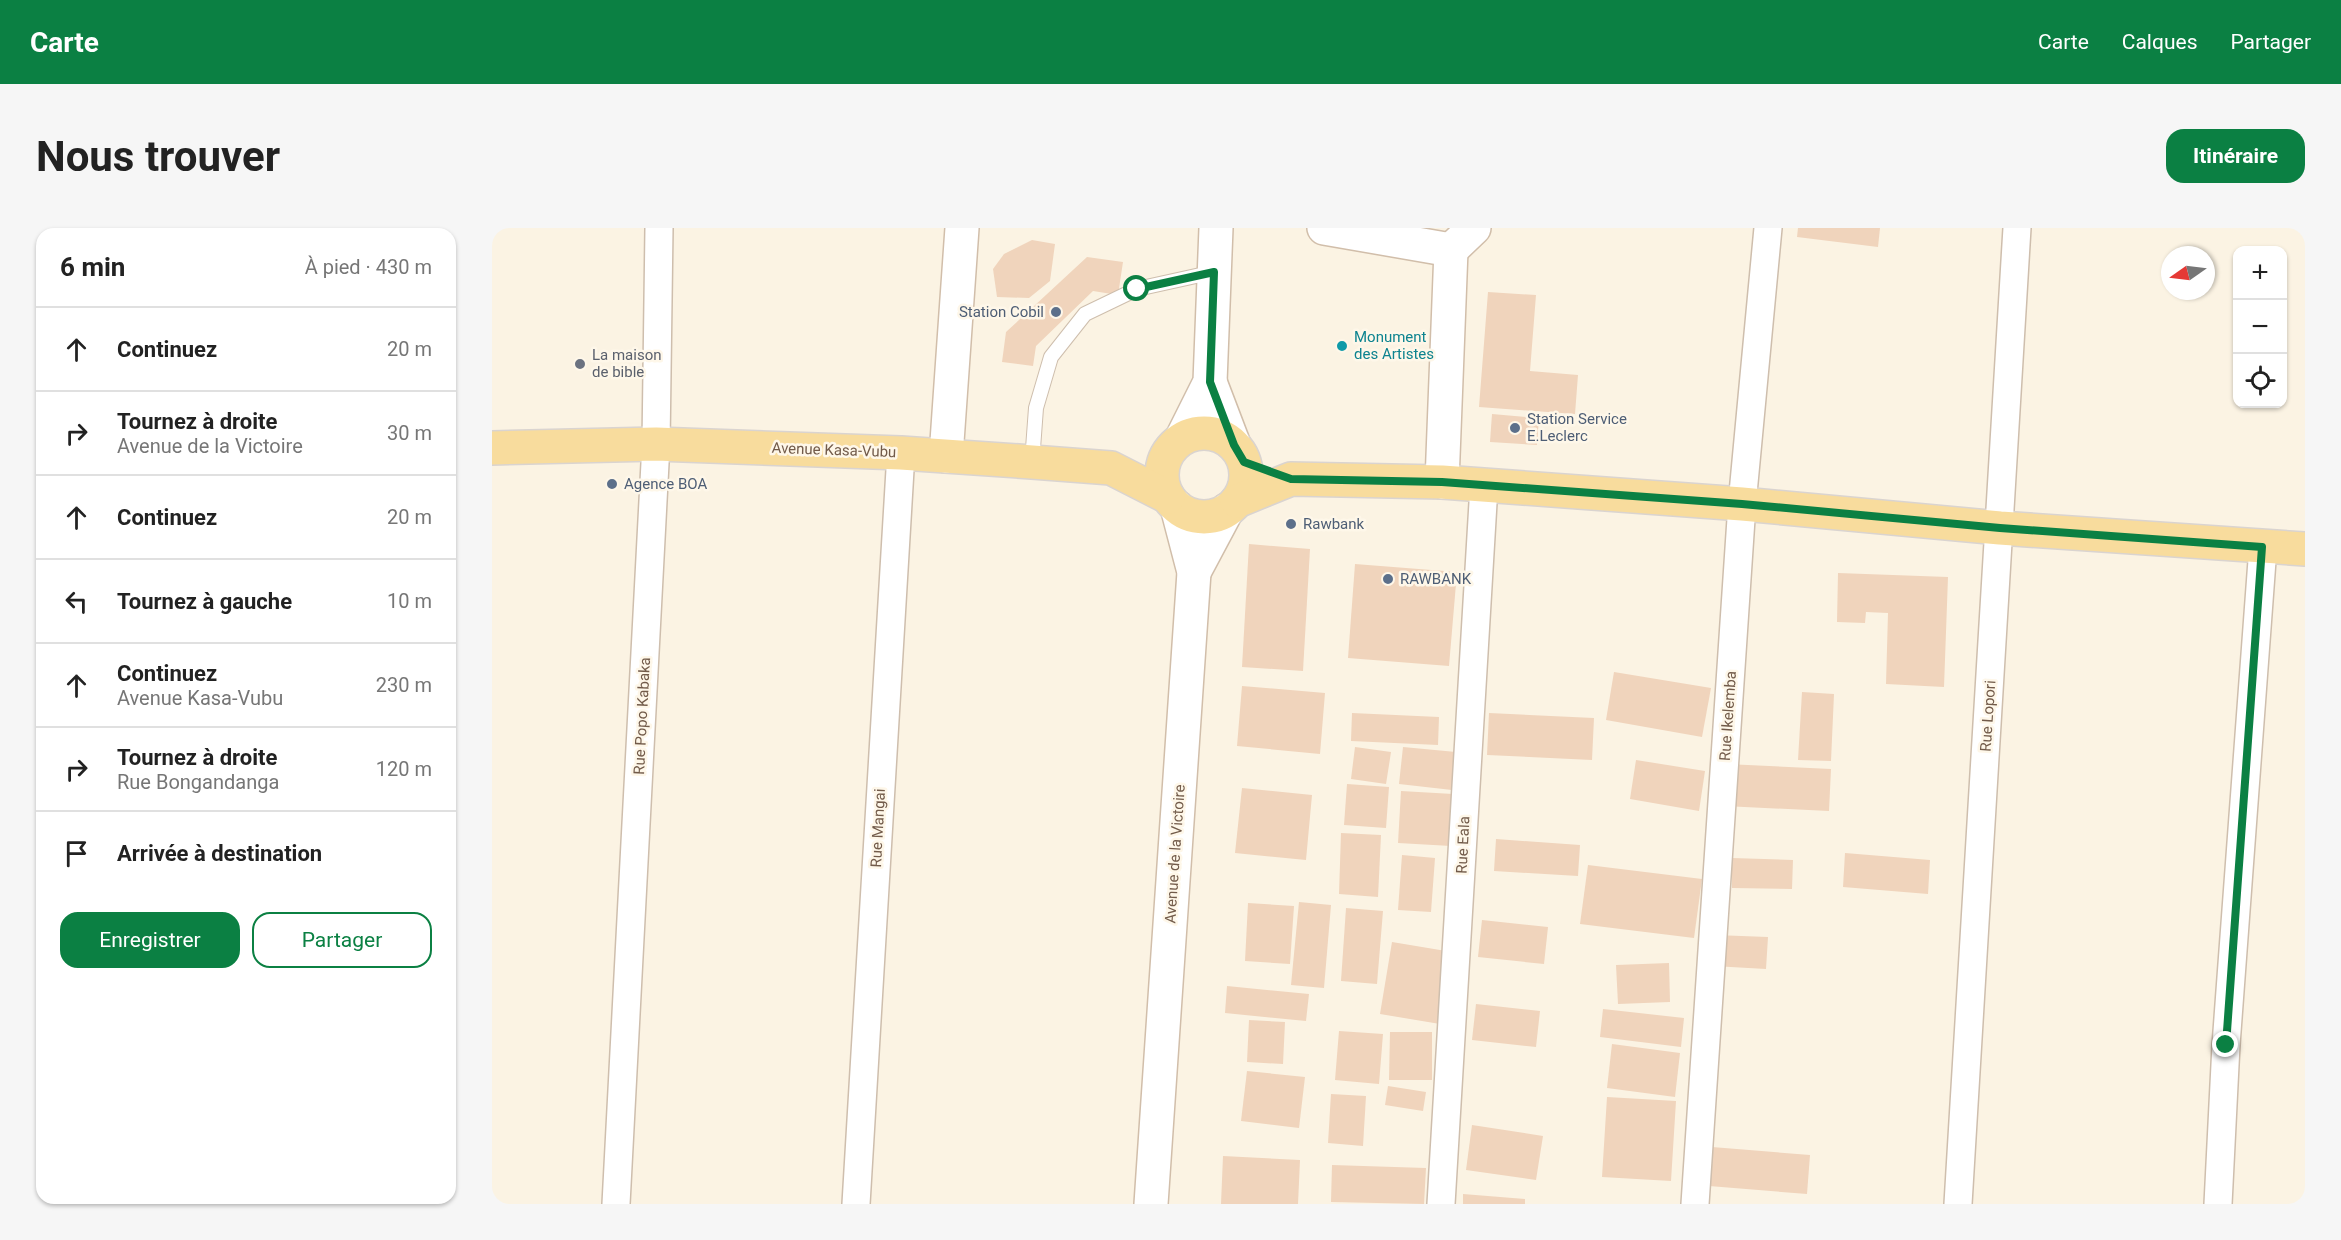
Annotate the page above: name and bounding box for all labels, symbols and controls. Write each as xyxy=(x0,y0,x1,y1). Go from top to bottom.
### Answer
text: Carte xyxy=(30,26,99,59)
text: Carte xyxy=(2038,30,2089,54)
text: Calques xyxy=(2122,30,2197,54)
text: Partager xyxy=(2230,30,2311,54)
button: Itinéraire xyxy=(2166,129,2305,183)
text: Nous trouver xyxy=(36,132,280,181)
north arrow xyxy=(2161,246,2215,300)
map controls xyxy=(2233,246,2287,408)
button: + xyxy=(2233,246,2287,300)
text: 6 min xyxy=(60,252,125,282)
text: À pied · 430 m xyxy=(305,255,432,279)
route start xyxy=(1123,275,1149,301)
button: − xyxy=(2233,300,2287,354)
place label: Station Cobil xyxy=(959,303,1044,321)
marker: Station Cobil xyxy=(1049,305,1063,319)
place label: Monument des Artistes xyxy=(1354,328,1434,363)
icon: ahead xyxy=(60,333,93,366)
text: Continuez xyxy=(117,337,217,362)
text: 20 m xyxy=(387,337,432,361)
marker: Monument des Artistes xyxy=(1335,339,1349,353)
place label: La maison de bible xyxy=(592,346,662,381)
button: locate xyxy=(2233,354,2287,408)
marker: La maison de bible xyxy=(573,357,587,371)
text: Tournez à droite xyxy=(117,409,277,434)
place label: Station Service E.Leclerc xyxy=(1527,410,1627,445)
icon: right xyxy=(60,417,93,450)
text: 30 m xyxy=(387,421,432,445)
marker: Station Service E.Leclerc xyxy=(1508,421,1522,435)
text: Avenue de la Victoire xyxy=(117,434,303,458)
street label: Avenue Kasa-Vubu xyxy=(771,439,897,461)
place label: Agence BOA xyxy=(624,475,707,493)
marker: Agence BOA xyxy=(605,477,619,491)
icon: ahead xyxy=(60,501,93,534)
text: Continuez xyxy=(117,505,217,530)
text: 20 m xyxy=(387,505,432,529)
place label: Rawbank xyxy=(1303,515,1365,533)
marker: Rawbank xyxy=(1284,517,1298,531)
place label: RAWBANK xyxy=(1400,570,1472,588)
marker: RAWBANK xyxy=(1381,572,1395,586)
icon: left xyxy=(60,585,93,618)
text: Tournez à gauche xyxy=(117,589,292,614)
text: 10 m xyxy=(387,589,432,613)
street label: Rue Popo Kabaka xyxy=(630,657,654,775)
text: Continuez xyxy=(117,661,217,686)
icon: ahead xyxy=(60,669,93,702)
street label: Rue Ikelemba xyxy=(1716,670,1740,762)
text: 230 m xyxy=(376,673,432,697)
street label: Rue Lopori xyxy=(1977,680,1999,752)
text: Avenue Kasa-Vubu xyxy=(117,686,283,710)
text: Tournez à droite xyxy=(117,745,277,770)
icon: right xyxy=(60,753,93,786)
text: 120 m xyxy=(376,757,432,781)
text: Rue Bongandanga xyxy=(117,770,279,794)
street label: Avenue de la Victoire xyxy=(1161,784,1189,924)
street label: Rue Mangai xyxy=(867,788,889,868)
street label: Rue Eala xyxy=(1453,816,1473,874)
icon: arrive xyxy=(60,837,93,870)
text: Arrivée à destination xyxy=(117,841,322,866)
button: Enregistrer xyxy=(60,912,240,968)
button: Partager xyxy=(252,912,432,968)
route end xyxy=(2212,1031,2238,1057)

